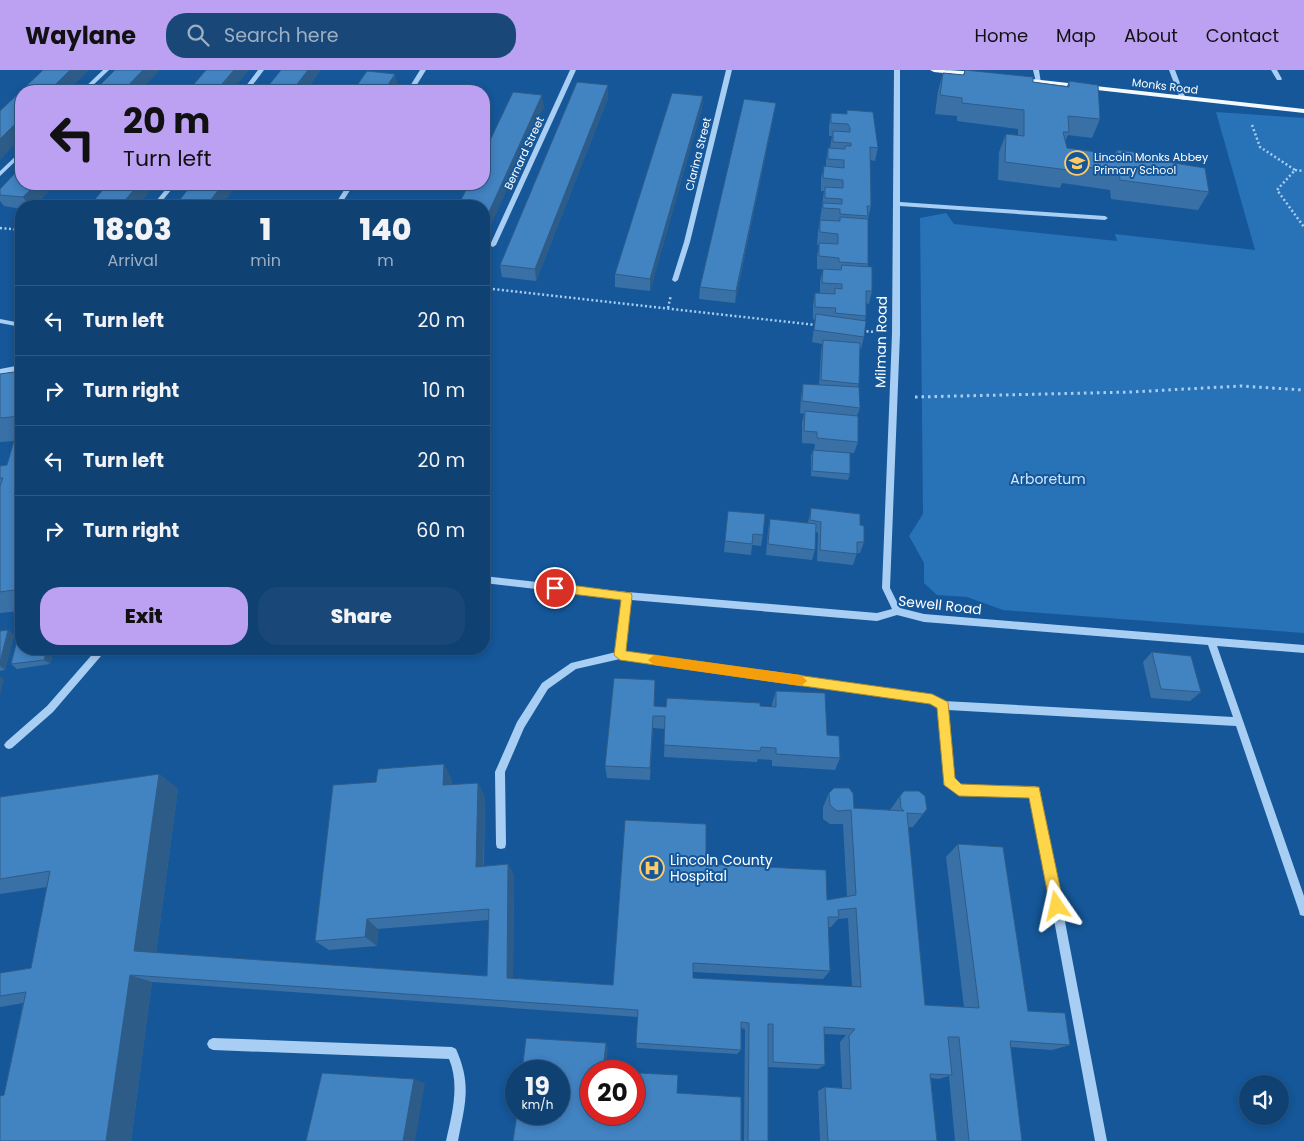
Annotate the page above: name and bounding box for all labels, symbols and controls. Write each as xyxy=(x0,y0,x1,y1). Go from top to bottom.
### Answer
search box xyxy=(166,13,516,58)
text: Waylane xyxy=(25,19,136,52)
icon: search xyxy=(184,21,212,49)
text: Search here xyxy=(224,22,339,49)
text: Home xyxy=(974,23,1028,48)
text: Map xyxy=(1056,23,1096,48)
text: About xyxy=(1124,23,1178,48)
text: Contact xyxy=(1206,23,1279,48)
street label: Monks Road xyxy=(1131,74,1199,98)
text: 20 m xyxy=(123,96,210,145)
icon: left xyxy=(40,105,105,170)
street label: Bernard Street xyxy=(500,114,548,192)
street label: Clarina Street xyxy=(681,116,715,192)
text: Turn left xyxy=(123,143,211,174)
place label: Lincoln Monks Abbey Primary School xyxy=(1094,149,1209,178)
school or university icon: Lincoln Monks Abbey Primary School xyxy=(1064,150,1090,176)
text: 18:03 xyxy=(94,208,172,251)
text: 1 xyxy=(260,208,271,251)
text: 140 xyxy=(359,208,412,251)
text: Arrival xyxy=(107,249,158,272)
text: min xyxy=(250,249,281,272)
text: m xyxy=(377,249,394,272)
street label: Milman Road xyxy=(870,296,892,388)
icon: left xyxy=(40,307,68,335)
text: Turn left xyxy=(83,307,164,334)
text: 20 m xyxy=(417,307,465,334)
icon: right xyxy=(40,377,68,405)
text: Turn right xyxy=(83,377,179,404)
text: 10 m xyxy=(422,377,465,404)
icon: left xyxy=(40,447,68,475)
text: Turn left xyxy=(83,447,164,474)
text: 20 m xyxy=(417,447,465,474)
park label: Arboretum xyxy=(1010,469,1086,489)
icon: right xyxy=(40,517,68,545)
text: Turn right xyxy=(83,517,179,544)
text: 60 m xyxy=(416,517,465,544)
pin xyxy=(534,567,576,609)
icon: arrive xyxy=(541,574,569,602)
button: Exit xyxy=(40,587,248,645)
button: Share xyxy=(258,587,465,645)
street label: Sewell Road xyxy=(897,591,983,619)
place label: Lincoln County Hospital xyxy=(670,850,773,886)
hospital icon: Lincoln County Hospital xyxy=(639,855,665,881)
position arrow xyxy=(1030,879,1082,931)
speed limit sign: 20 xyxy=(580,1060,645,1125)
text: 19 xyxy=(525,1069,550,1104)
map controls xyxy=(1239,1075,1289,1125)
button: sound xyxy=(1239,1075,1289,1125)
text: km/h xyxy=(522,1096,553,1113)

